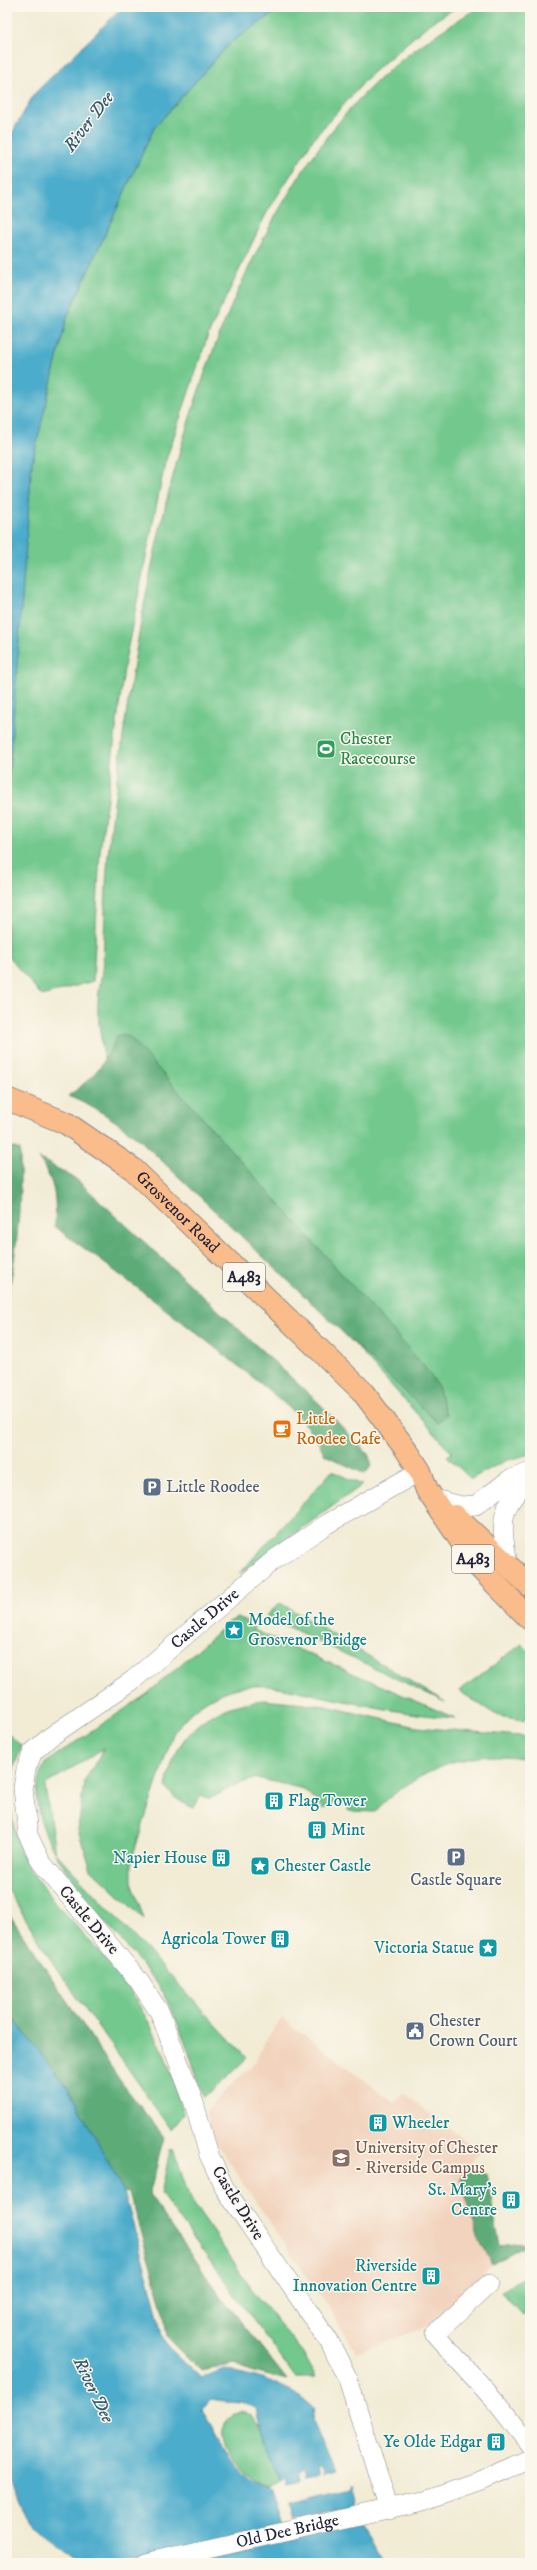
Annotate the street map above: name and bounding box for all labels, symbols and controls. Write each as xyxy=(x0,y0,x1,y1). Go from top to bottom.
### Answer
water label: River Dee xyxy=(59,87,119,157)
place label: Chester Racecourse xyxy=(340,728,416,770)
sports icon: Chester Racecourse xyxy=(315,738,337,760)
street label: Grosvenor Road xyxy=(131,1166,225,1258)
road number: A483 xyxy=(223,1263,265,1291)
place label: Little Roodee Cafe xyxy=(296,1408,381,1450)
cafe icon: Little Roodee Cafe xyxy=(271,1418,293,1440)
parking icon: Little Roodee xyxy=(141,1476,163,1498)
place label: Little Roodee xyxy=(166,1476,260,1498)
road number: A483 xyxy=(452,1545,494,1573)
street label: Castle Drive xyxy=(166,1583,244,1654)
place label: Model of the Grosvenor Bridge xyxy=(248,1609,367,1651)
place icon: Model of the Grosvenor Bridge xyxy=(223,1619,245,1641)
building icon: Flag Tower xyxy=(263,1790,285,1812)
place label: Flag Tower xyxy=(288,1790,367,1812)
building icon: Mint xyxy=(306,1819,328,1841)
place label: Mint xyxy=(331,1819,366,1841)
parking icon: Castle Square xyxy=(445,1846,467,1868)
place label: Napier House xyxy=(113,1847,207,1869)
building icon: Napier House xyxy=(210,1847,232,1869)
place icon: Chester Castle xyxy=(249,1855,271,1877)
place label: Chester Castle xyxy=(274,1855,371,1877)
place label: Castle Square xyxy=(410,1869,502,1891)
street label: Castle Drive xyxy=(54,1881,124,1959)
place label: Agricola Tower xyxy=(161,1928,267,1950)
building icon: Agricola Tower xyxy=(269,1928,291,1950)
place label: Victoria Statue xyxy=(373,1937,474,1959)
place icon: Victoria Statue xyxy=(477,1937,499,1959)
place label: Chester Crown Court xyxy=(429,2010,518,2052)
public building icon: Chester Crown Court xyxy=(404,2020,426,2042)
building icon: Wheeler xyxy=(367,2112,389,2134)
place label: Wheeler xyxy=(391,2112,450,2134)
place label: University of Chester - Riverside Campus xyxy=(355,2137,499,2179)
school or university icon: University of Chester - Riverside Campus xyxy=(330,2147,352,2169)
street label: Castle Drive xyxy=(207,2162,269,2244)
place label: St. Mary's Centre xyxy=(428,2179,497,2221)
building icon: St. Mary's Centre xyxy=(500,2189,522,2211)
place label: Riverside Innovation Centre xyxy=(293,2255,417,2297)
building icon: Riverside Innovation Centre xyxy=(420,2265,442,2287)
water label: River Dee xyxy=(67,2353,119,2427)
place label: Ye Olde Edgar xyxy=(383,2431,483,2453)
building icon: Ye Olde Edgar xyxy=(485,2431,507,2453)
street label: Old Dee Bridge xyxy=(234,2509,341,2553)

